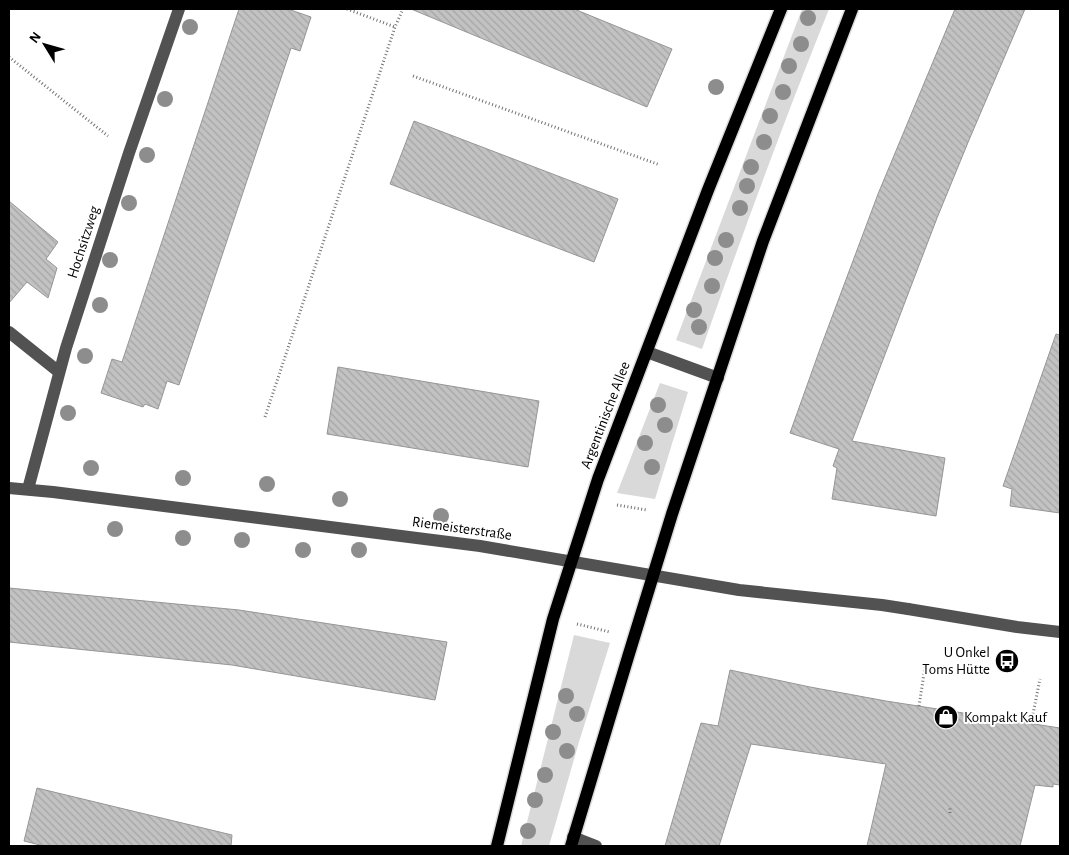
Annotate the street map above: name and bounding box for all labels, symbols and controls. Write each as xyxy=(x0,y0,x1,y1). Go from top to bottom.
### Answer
north arrow xyxy=(20,20,70,70)
text: N xyxy=(27,30,44,46)
street label: Hochsitzweg xyxy=(65,204,102,280)
street label: Argentinische Allee xyxy=(578,359,633,471)
street label: Riemeisterstraße xyxy=(411,514,513,543)
place label: U Onkel Toms Hütte xyxy=(922,645,990,677)
bus stop icon: U Onkel Toms Hütte xyxy=(994,648,1020,674)
shop icon: Kompakt Kauf xyxy=(933,704,959,730)
place label: Kompakt Kauf xyxy=(964,710,1048,725)

